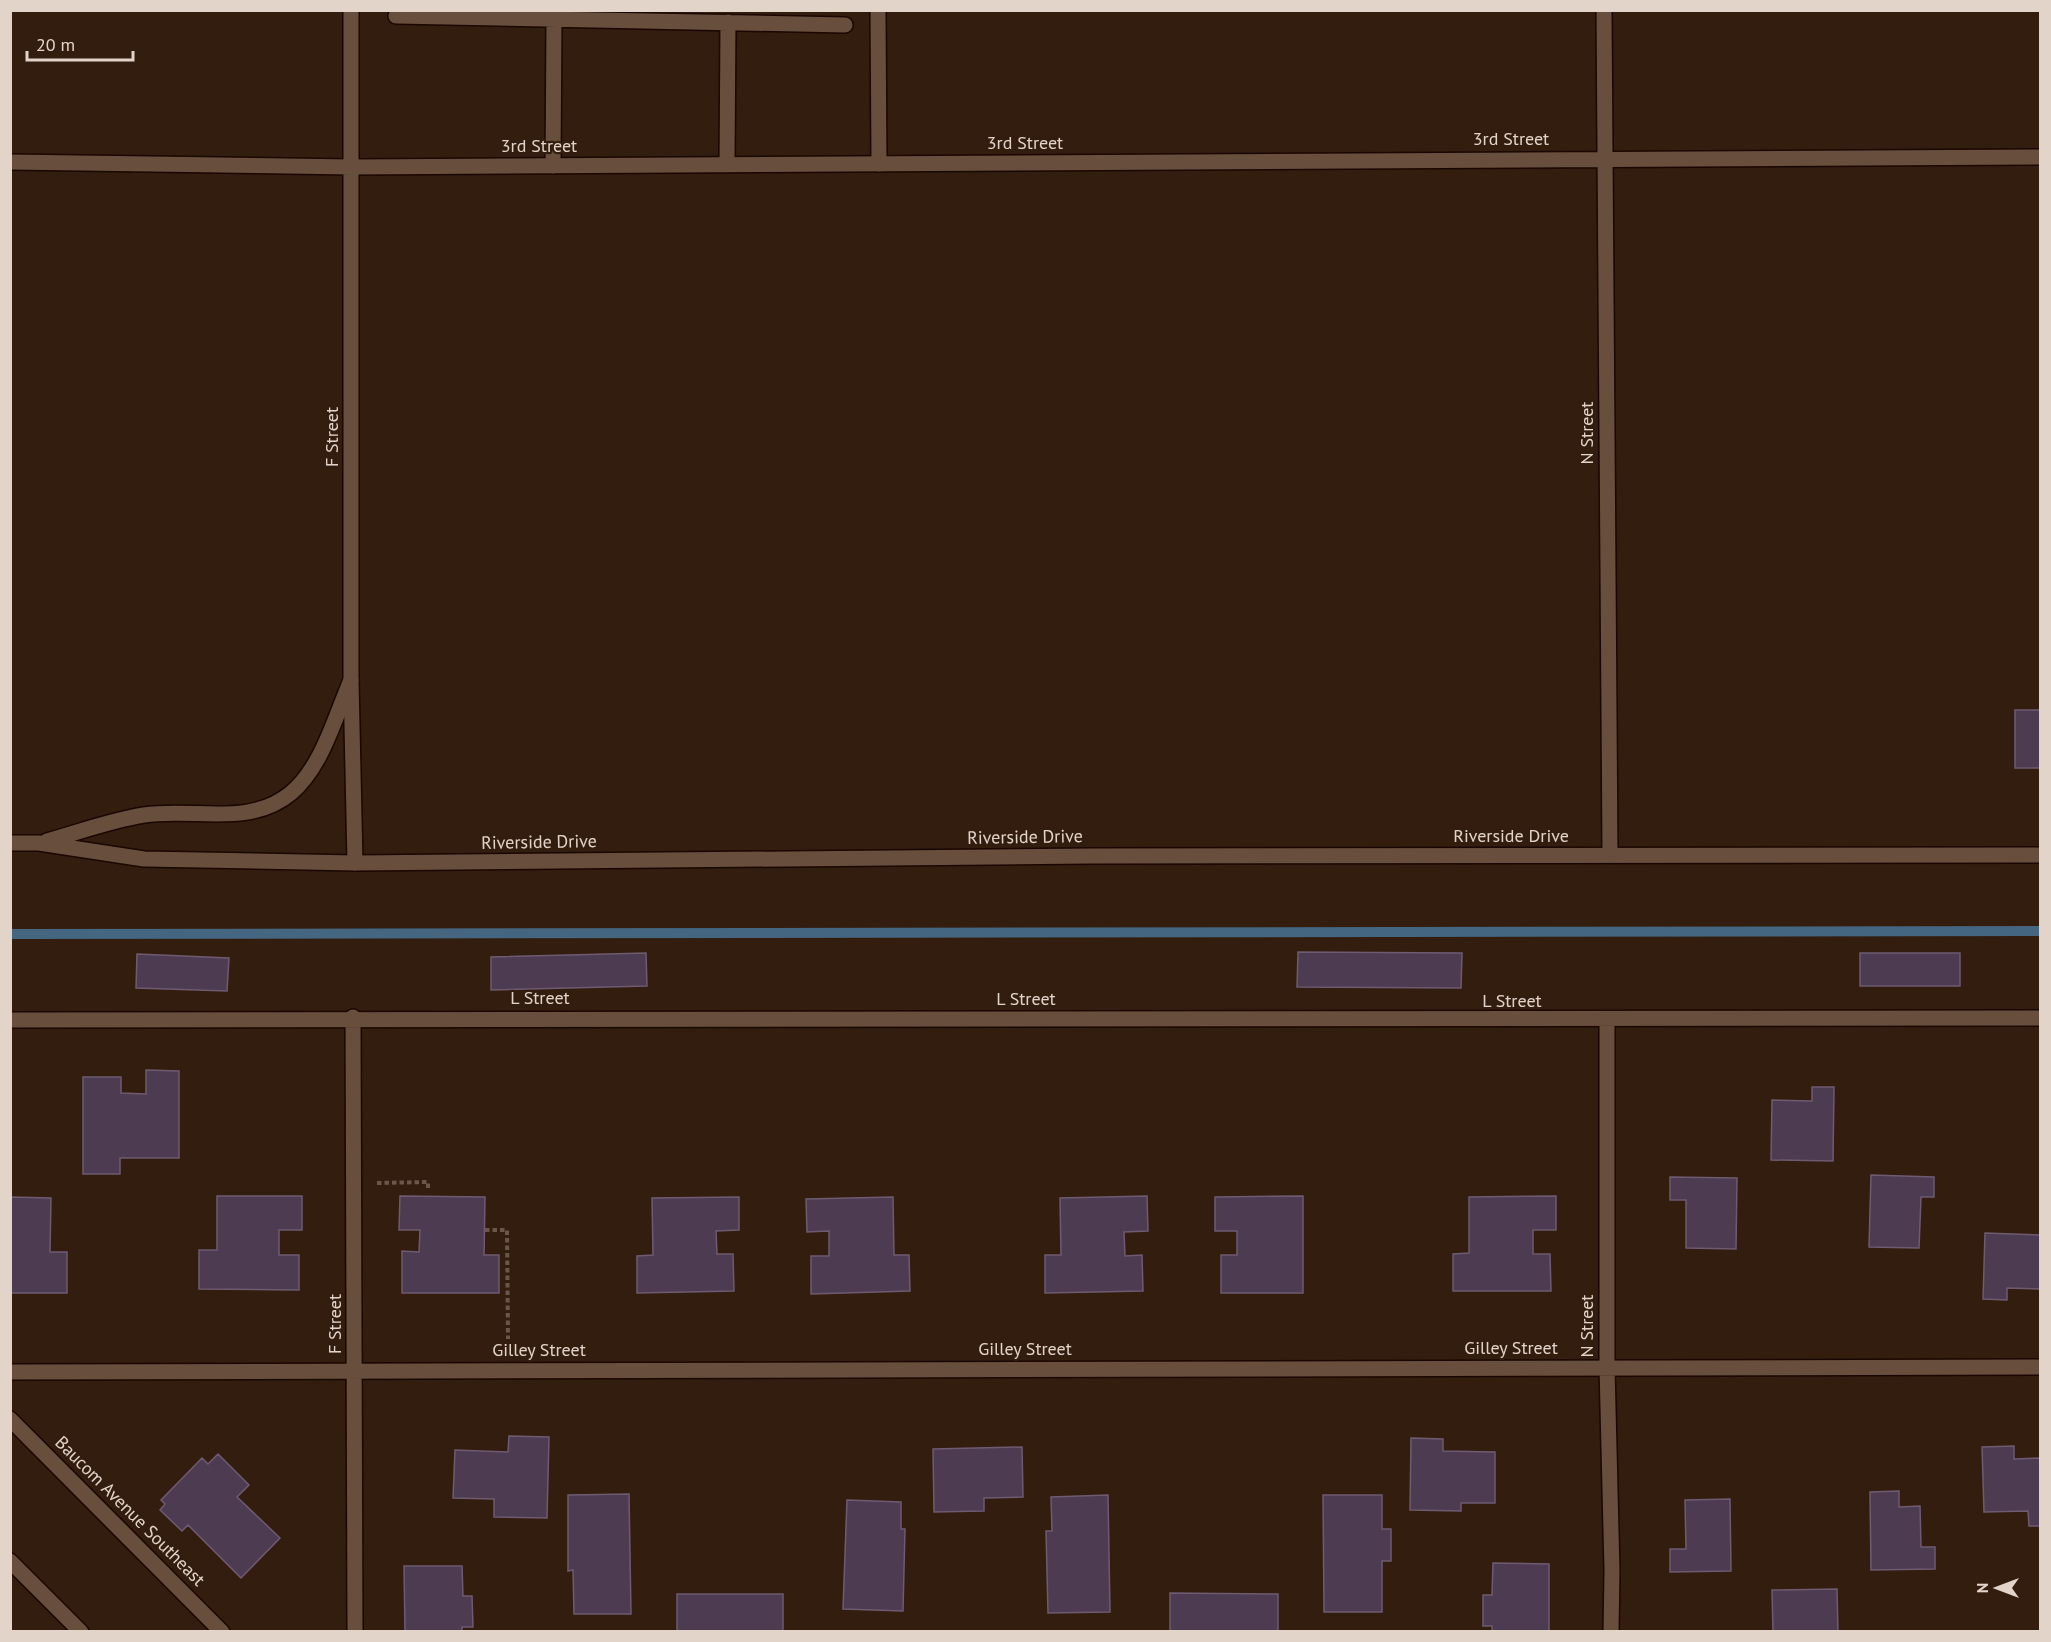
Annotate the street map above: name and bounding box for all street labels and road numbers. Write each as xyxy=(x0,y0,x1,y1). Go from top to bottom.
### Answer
street label: 3rd Street xyxy=(1473,127,1549,150)
street label: 3rd Street xyxy=(987,131,1063,154)
street label: 3rd Street xyxy=(501,134,577,157)
street label: N Street xyxy=(1575,402,1598,464)
street label: F Street xyxy=(320,407,343,467)
street label: Riverside Drive xyxy=(967,824,1083,849)
street label: Riverside Drive xyxy=(1453,824,1569,847)
street label: Riverside Drive xyxy=(481,829,597,854)
street label: L Street xyxy=(510,986,570,1009)
street label: L Street xyxy=(996,987,1056,1010)
street label: L Street xyxy=(1482,989,1542,1012)
street label: F Street xyxy=(323,1294,346,1354)
street label: N Street xyxy=(1575,1295,1598,1357)
street label: Gilley Street xyxy=(1464,1336,1558,1359)
street label: Gilley Street xyxy=(978,1337,1072,1360)
street label: Gilley Street xyxy=(492,1338,586,1361)
street label: Baucom Avenue Southeast xyxy=(50,1431,210,1591)

